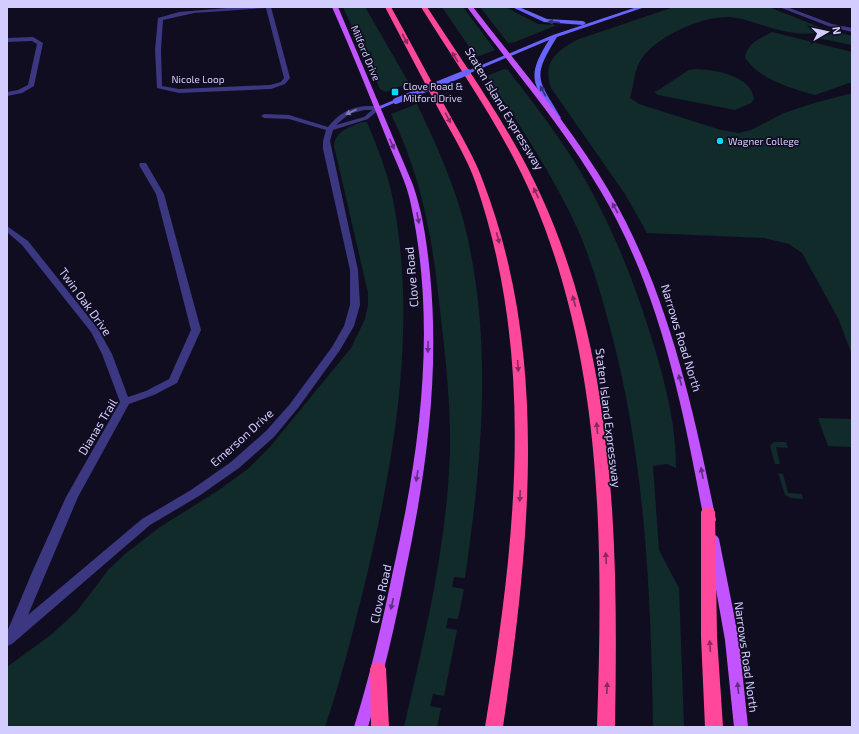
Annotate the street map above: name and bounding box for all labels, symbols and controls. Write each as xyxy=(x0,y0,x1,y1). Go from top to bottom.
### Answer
north arrow xyxy=(807,12,847,52)
one-way arrow xyxy=(548,19,560,26)
street label: Milford Drive xyxy=(349,23,383,83)
text: N xyxy=(830,25,844,35)
one-way arrow xyxy=(402,33,409,45)
street label: Staten Island Expressway xyxy=(463,45,547,173)
one-way arrow xyxy=(452,51,459,63)
street label: Nicole Loop xyxy=(172,73,225,85)
place label: Clove Road & Milford Drive xyxy=(403,80,463,104)
one-way arrow xyxy=(540,85,546,97)
marker: Clove Road & Milford Drive xyxy=(390,87,400,97)
one-way arrow xyxy=(345,109,356,115)
one-way arrow xyxy=(444,112,451,124)
place label: Wagner College xyxy=(728,135,799,147)
marker: Wagner College xyxy=(715,136,725,146)
one-way arrow xyxy=(390,139,396,151)
one-way arrow xyxy=(533,188,539,199)
one-way arrow xyxy=(612,202,618,214)
one-way arrow xyxy=(415,212,421,224)
one-way arrow xyxy=(495,232,501,244)
street label: Clove Road xyxy=(401,246,421,308)
street label: Twin Oak Drive xyxy=(57,265,115,338)
street label: Narrows Road North xyxy=(659,282,705,393)
one-way arrow xyxy=(571,294,577,306)
one-way arrow xyxy=(425,341,431,354)
street label: Staten Island Expressway xyxy=(593,347,625,489)
one-way arrow xyxy=(515,360,522,372)
one-way arrow xyxy=(677,373,683,386)
street label: Dianas Trail xyxy=(75,395,120,457)
street label: Emerson Drive xyxy=(207,405,276,469)
one-way arrow xyxy=(594,422,600,434)
one-way arrow xyxy=(698,467,704,480)
one-way arrow xyxy=(414,470,420,482)
one-way arrow xyxy=(517,490,524,502)
one-way arrow xyxy=(603,552,610,564)
street label: Clove Road xyxy=(366,563,394,625)
one-way arrow xyxy=(389,598,395,610)
street label: Narrows Road North xyxy=(732,600,762,713)
one-way arrow xyxy=(706,640,713,652)
one-way arrow xyxy=(604,682,611,694)
one-way arrow xyxy=(735,682,741,694)

